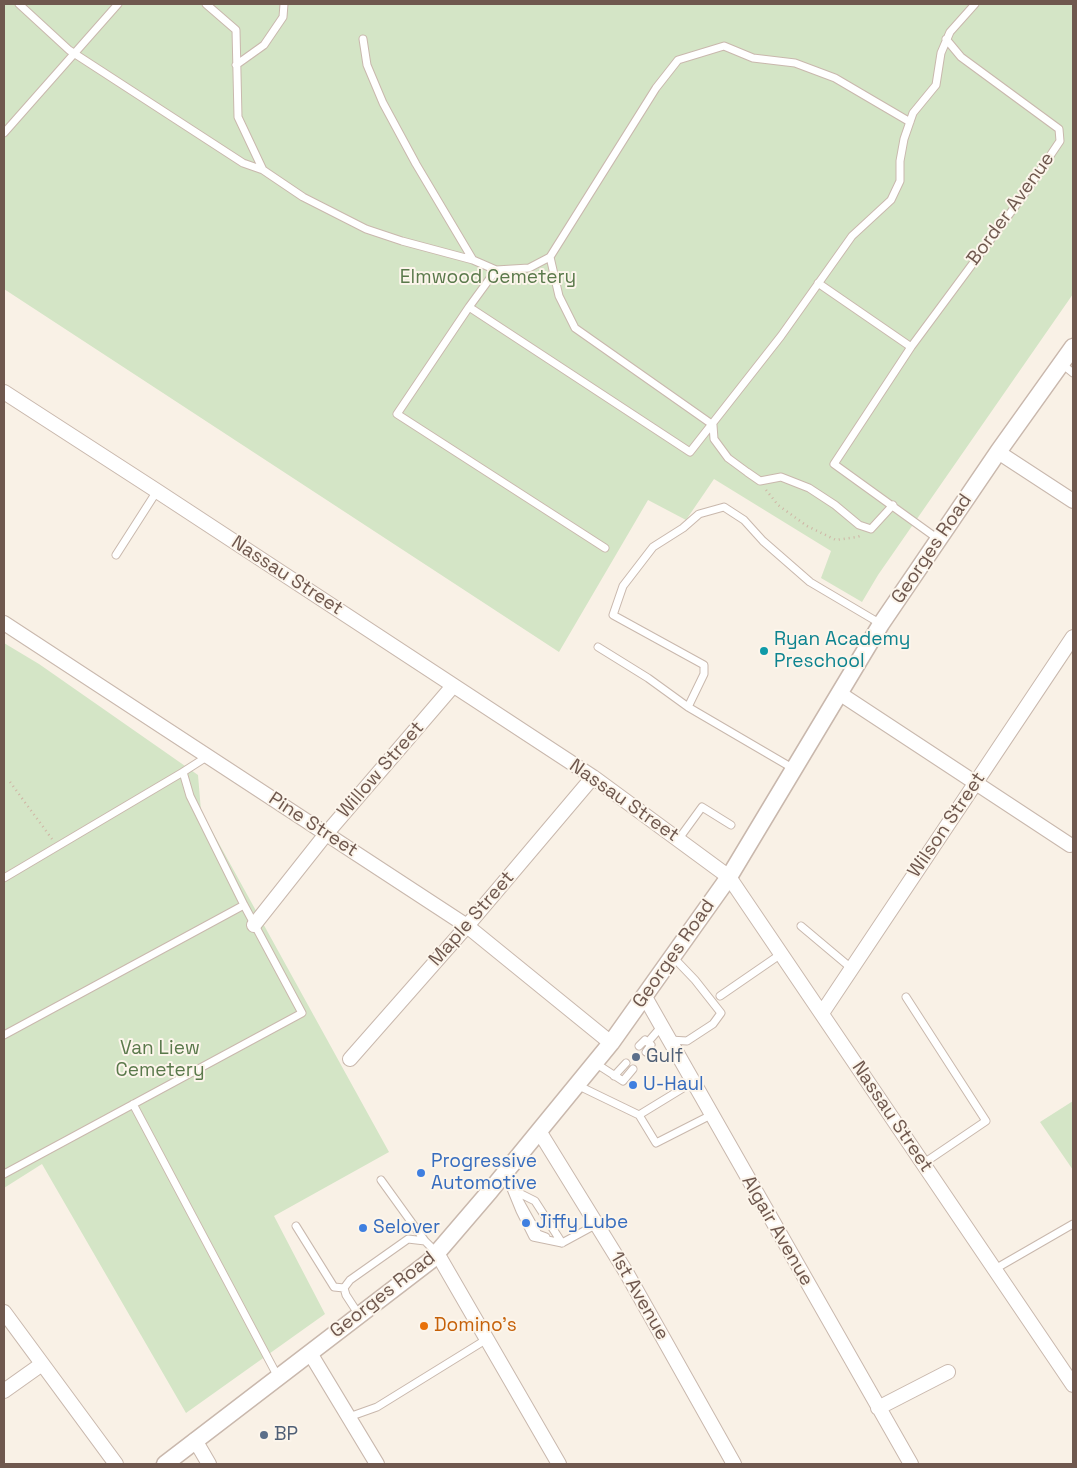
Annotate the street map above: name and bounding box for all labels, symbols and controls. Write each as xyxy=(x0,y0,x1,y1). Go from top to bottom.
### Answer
street label: Border Avenue xyxy=(962,148,1060,270)
park label: Elmwood Cemetery xyxy=(400,267,576,289)
street label: Georges Road xyxy=(887,490,977,608)
street label: Nassau Street xyxy=(227,531,347,621)
place label: Ryan Academy Preschool xyxy=(774,629,910,673)
marker: Ryan Academy Preschool xyxy=(758,645,770,657)
street label: Willow Street xyxy=(333,717,429,823)
street label: Nassau Street xyxy=(565,755,683,847)
street label: Wilson Street xyxy=(903,768,991,882)
street label: Pine Street xyxy=(264,788,362,862)
street label: Maple Street xyxy=(425,867,519,971)
street label: Georges Road xyxy=(628,895,720,1013)
park label: Van Liew Cemetery xyxy=(115,1038,205,1082)
place label: Gulf xyxy=(646,1046,683,1068)
marker: Gulf xyxy=(630,1051,642,1063)
street label: Nassau Street xyxy=(847,1057,937,1177)
place label: U-Haul xyxy=(643,1074,704,1096)
marker: U-Haul xyxy=(627,1079,639,1091)
place label: Progressive Automotive xyxy=(431,1151,537,1195)
marker: Progressive Automotive xyxy=(415,1167,427,1179)
street label: Algair Avenue xyxy=(736,1172,818,1290)
place label: Jiffy Lube xyxy=(536,1212,628,1234)
place label: Selover xyxy=(373,1217,440,1239)
marker: Jiffy Lube xyxy=(520,1217,532,1229)
marker: Selover xyxy=(357,1222,369,1234)
street label: Georges Road xyxy=(326,1247,440,1343)
street label: 1st Avenue xyxy=(605,1248,673,1344)
place label: Domino's xyxy=(434,1315,517,1337)
marker: Domino's xyxy=(418,1320,430,1332)
place label: BP xyxy=(274,1424,298,1446)
marker: BP xyxy=(258,1429,270,1441)

